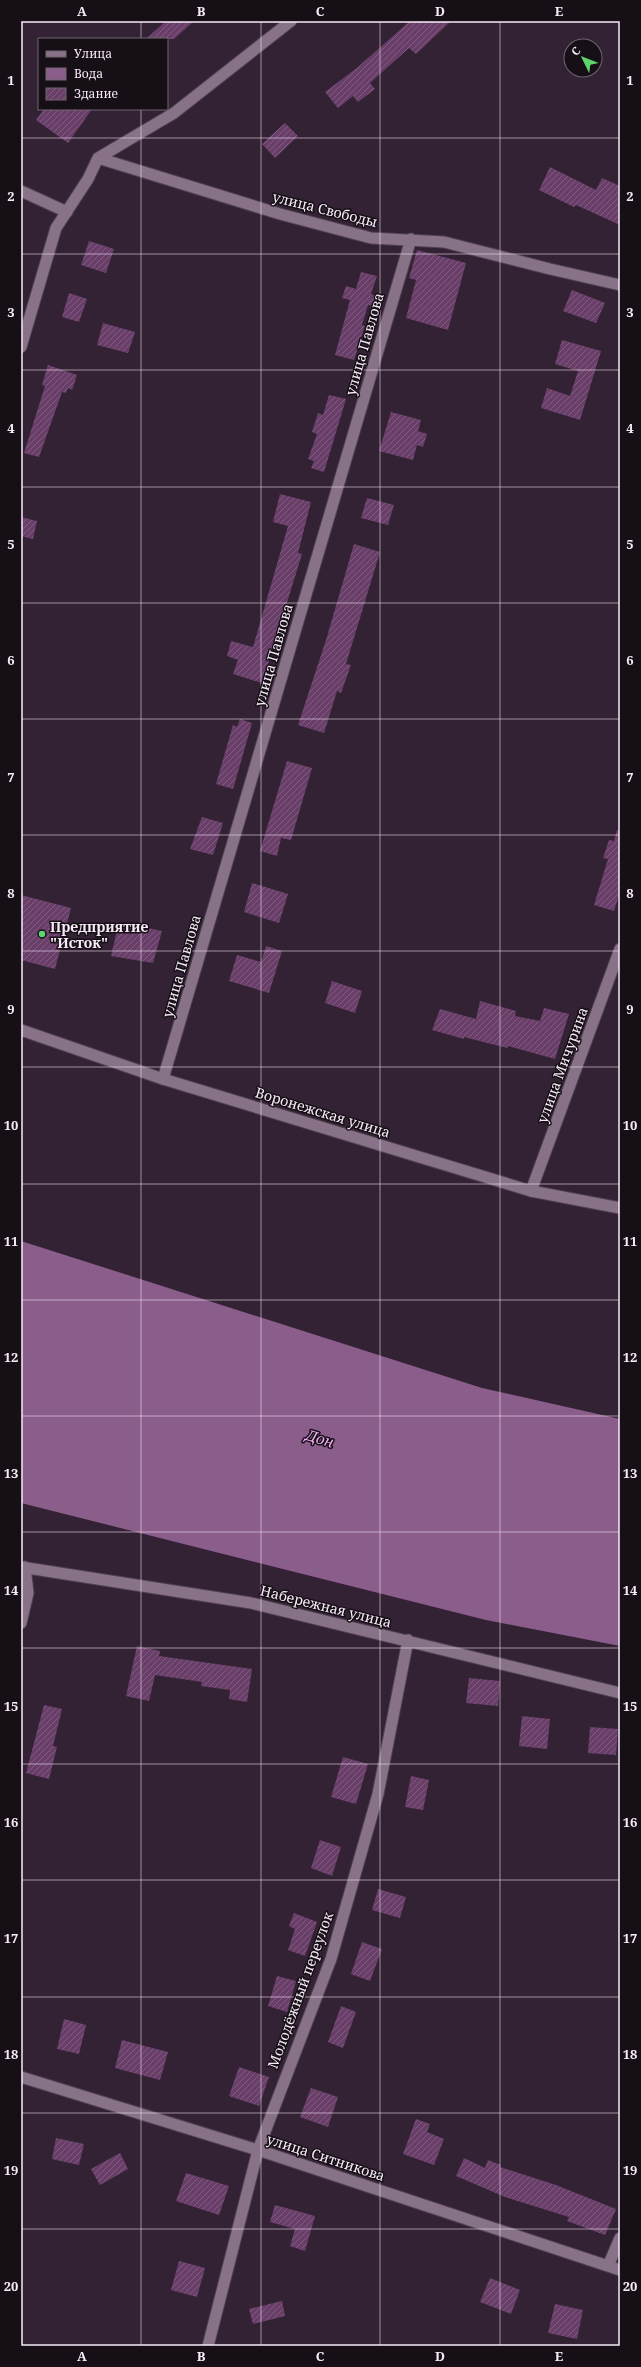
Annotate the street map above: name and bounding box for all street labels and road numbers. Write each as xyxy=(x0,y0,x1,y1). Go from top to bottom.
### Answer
street label: улица Свободы xyxy=(270,187,380,231)
street label: улица Павлова xyxy=(340,290,388,398)
street label: улица Павлова xyxy=(249,601,297,709)
street label: улица Павлова xyxy=(157,912,205,1020)
street label: улица Мичурина xyxy=(532,1004,592,1126)
street label: Воронежская улица xyxy=(253,1082,393,1142)
street label: Набережная улица xyxy=(258,1580,394,1632)
street label: Молодёжный переулок xyxy=(263,1908,337,2071)
street label: улица Ситникова xyxy=(264,2129,388,2185)

